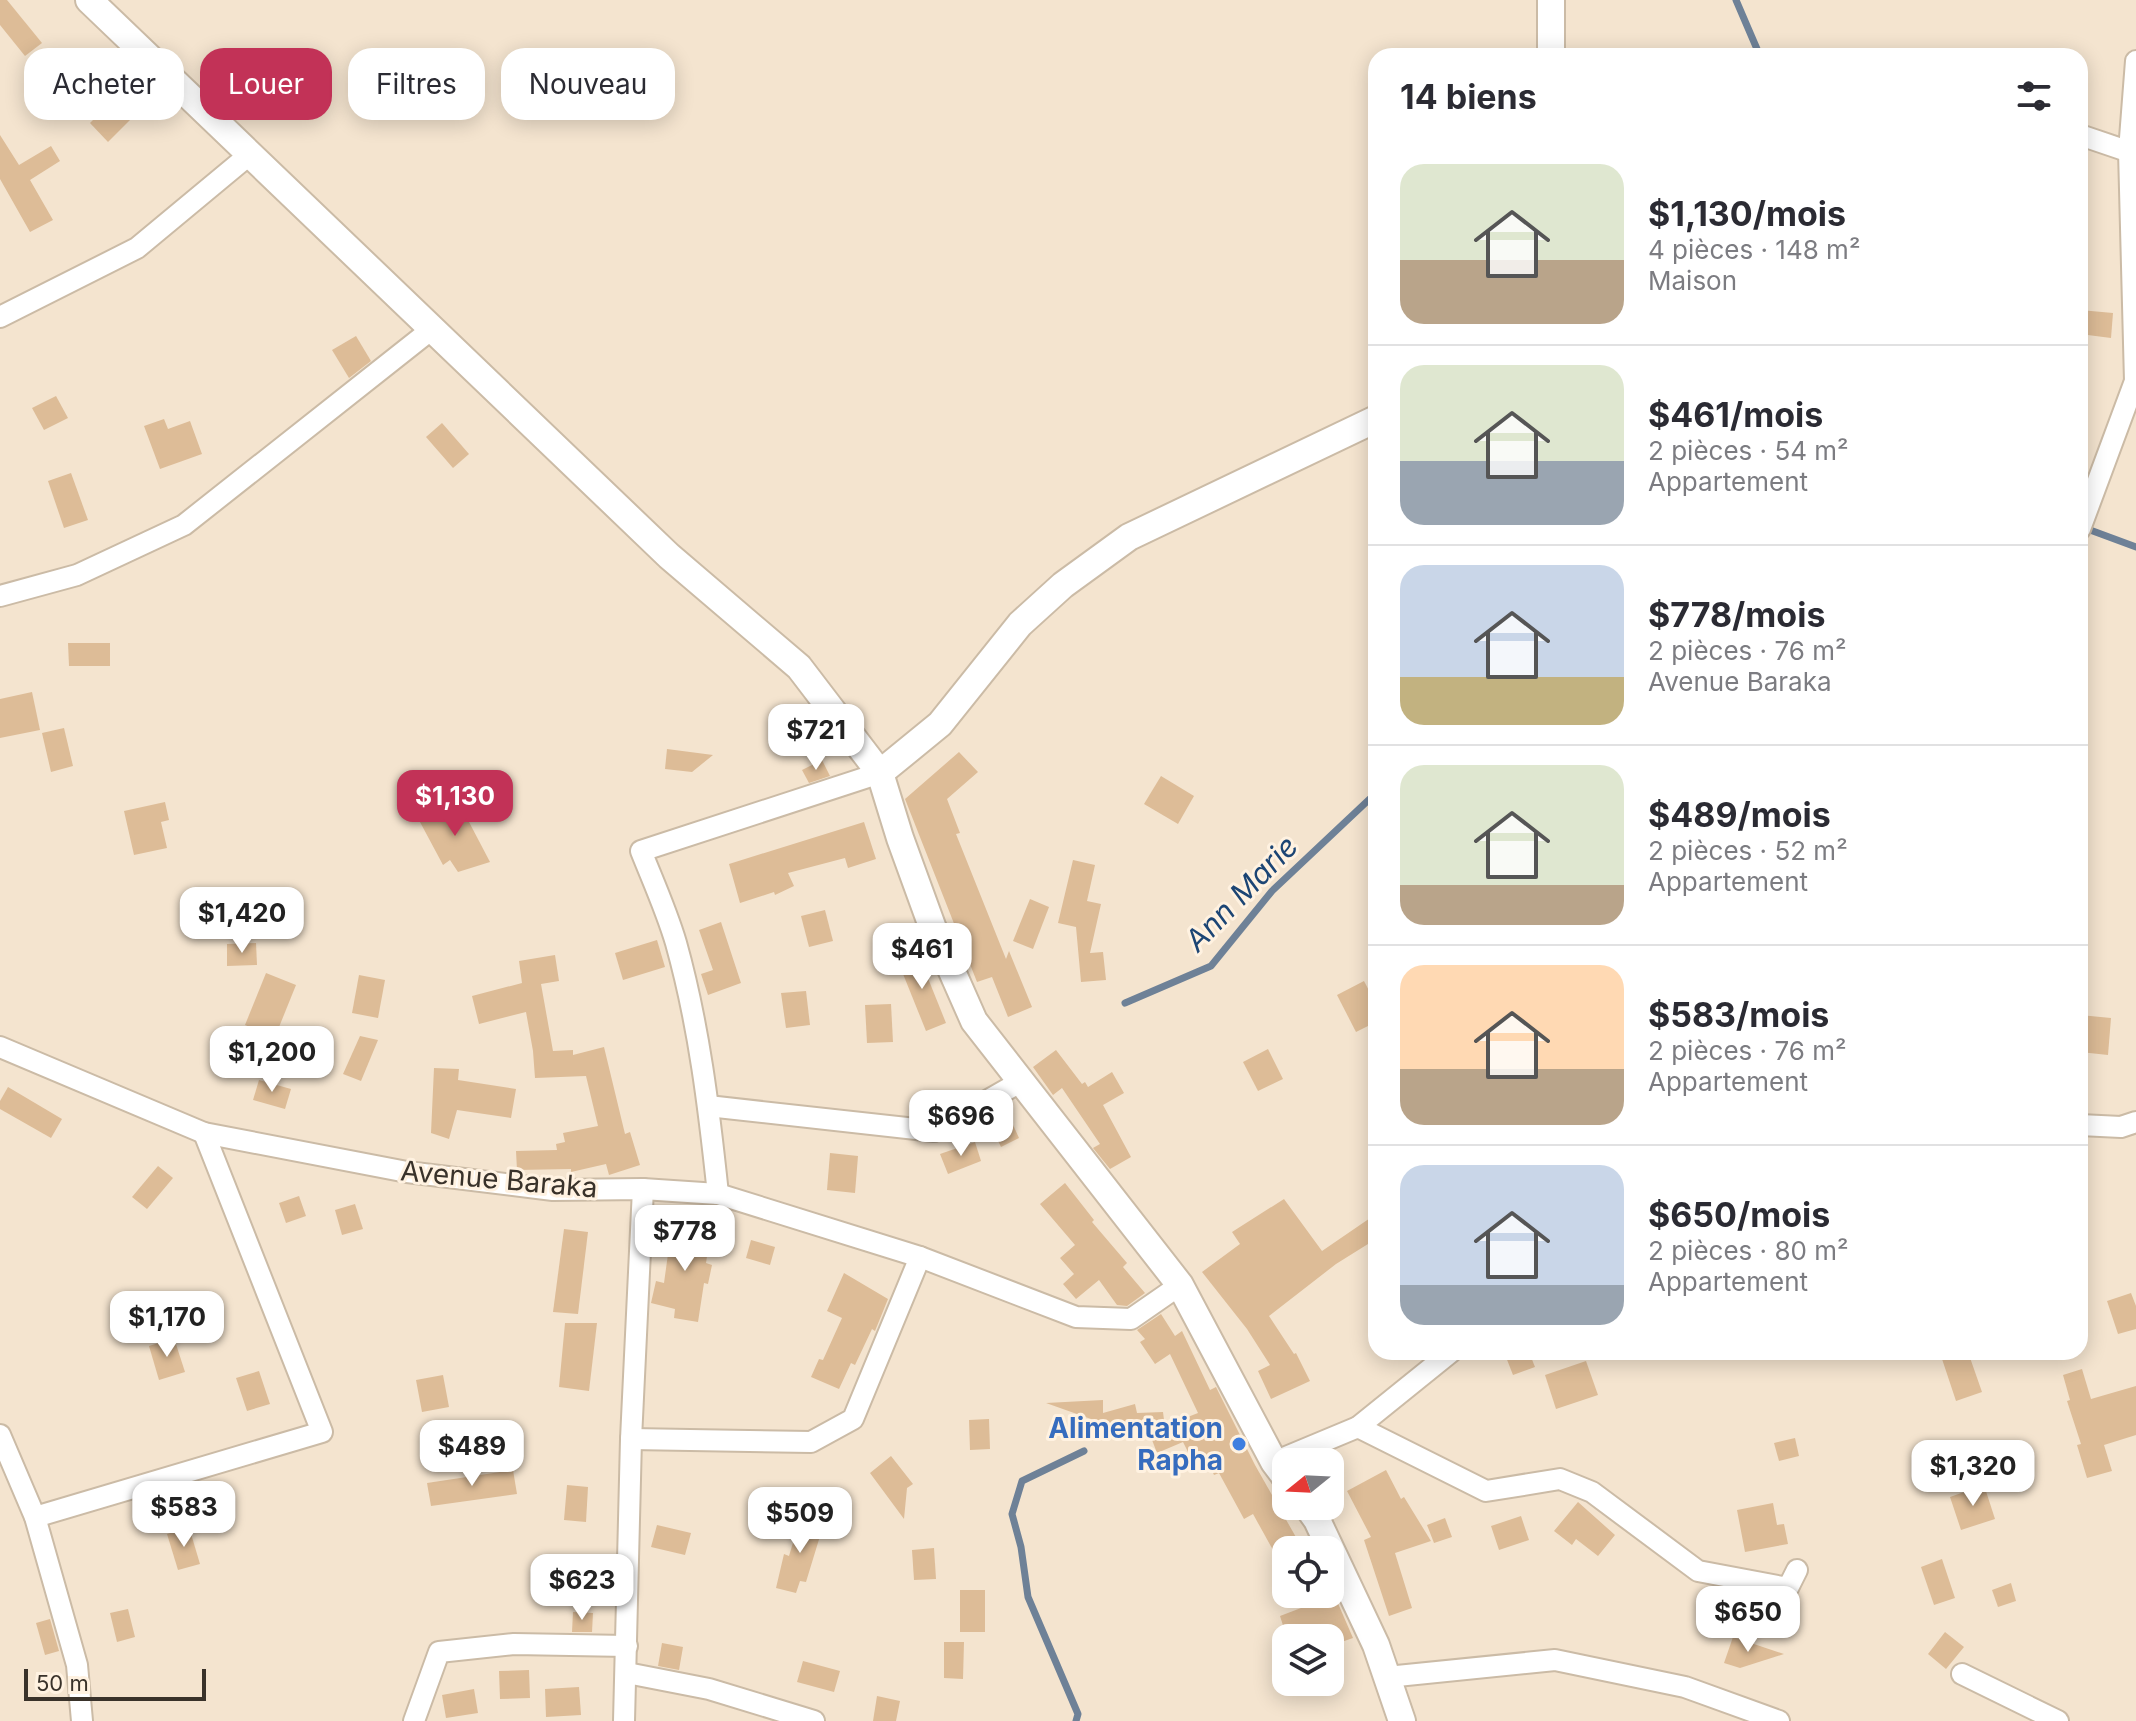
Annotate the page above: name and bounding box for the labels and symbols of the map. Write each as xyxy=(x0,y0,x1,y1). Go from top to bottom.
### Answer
pin: $721 xyxy=(769,704,863,772)
pin: $1,130 xyxy=(390,770,520,838)
water label: Ann Marie xyxy=(1176,828,1305,959)
pin: $1,420 xyxy=(177,887,307,955)
pin: $461 xyxy=(875,923,969,991)
pin: $1,200 xyxy=(207,1026,337,1094)
pin: $696 xyxy=(914,1090,1008,1158)
street label: Avenue Baraka xyxy=(399,1153,599,1205)
pin: $778 xyxy=(638,1205,732,1273)
pin: $1,170 xyxy=(102,1291,232,1359)
place label: Alimentation Rapha xyxy=(1048,1411,1223,1477)
pin: $489 xyxy=(425,1420,519,1488)
marker: Alimentation Rapha xyxy=(1230,1435,1248,1453)
pin: $1,320 xyxy=(1908,1440,2038,1508)
north arrow xyxy=(1272,1448,1344,1520)
pin: $583 xyxy=(137,1481,231,1549)
pin: $509 xyxy=(753,1487,847,1555)
pin: $623 xyxy=(535,1554,629,1622)
pin: $650 xyxy=(1701,1586,1795,1654)
scale bar xyxy=(24,1665,206,1701)

